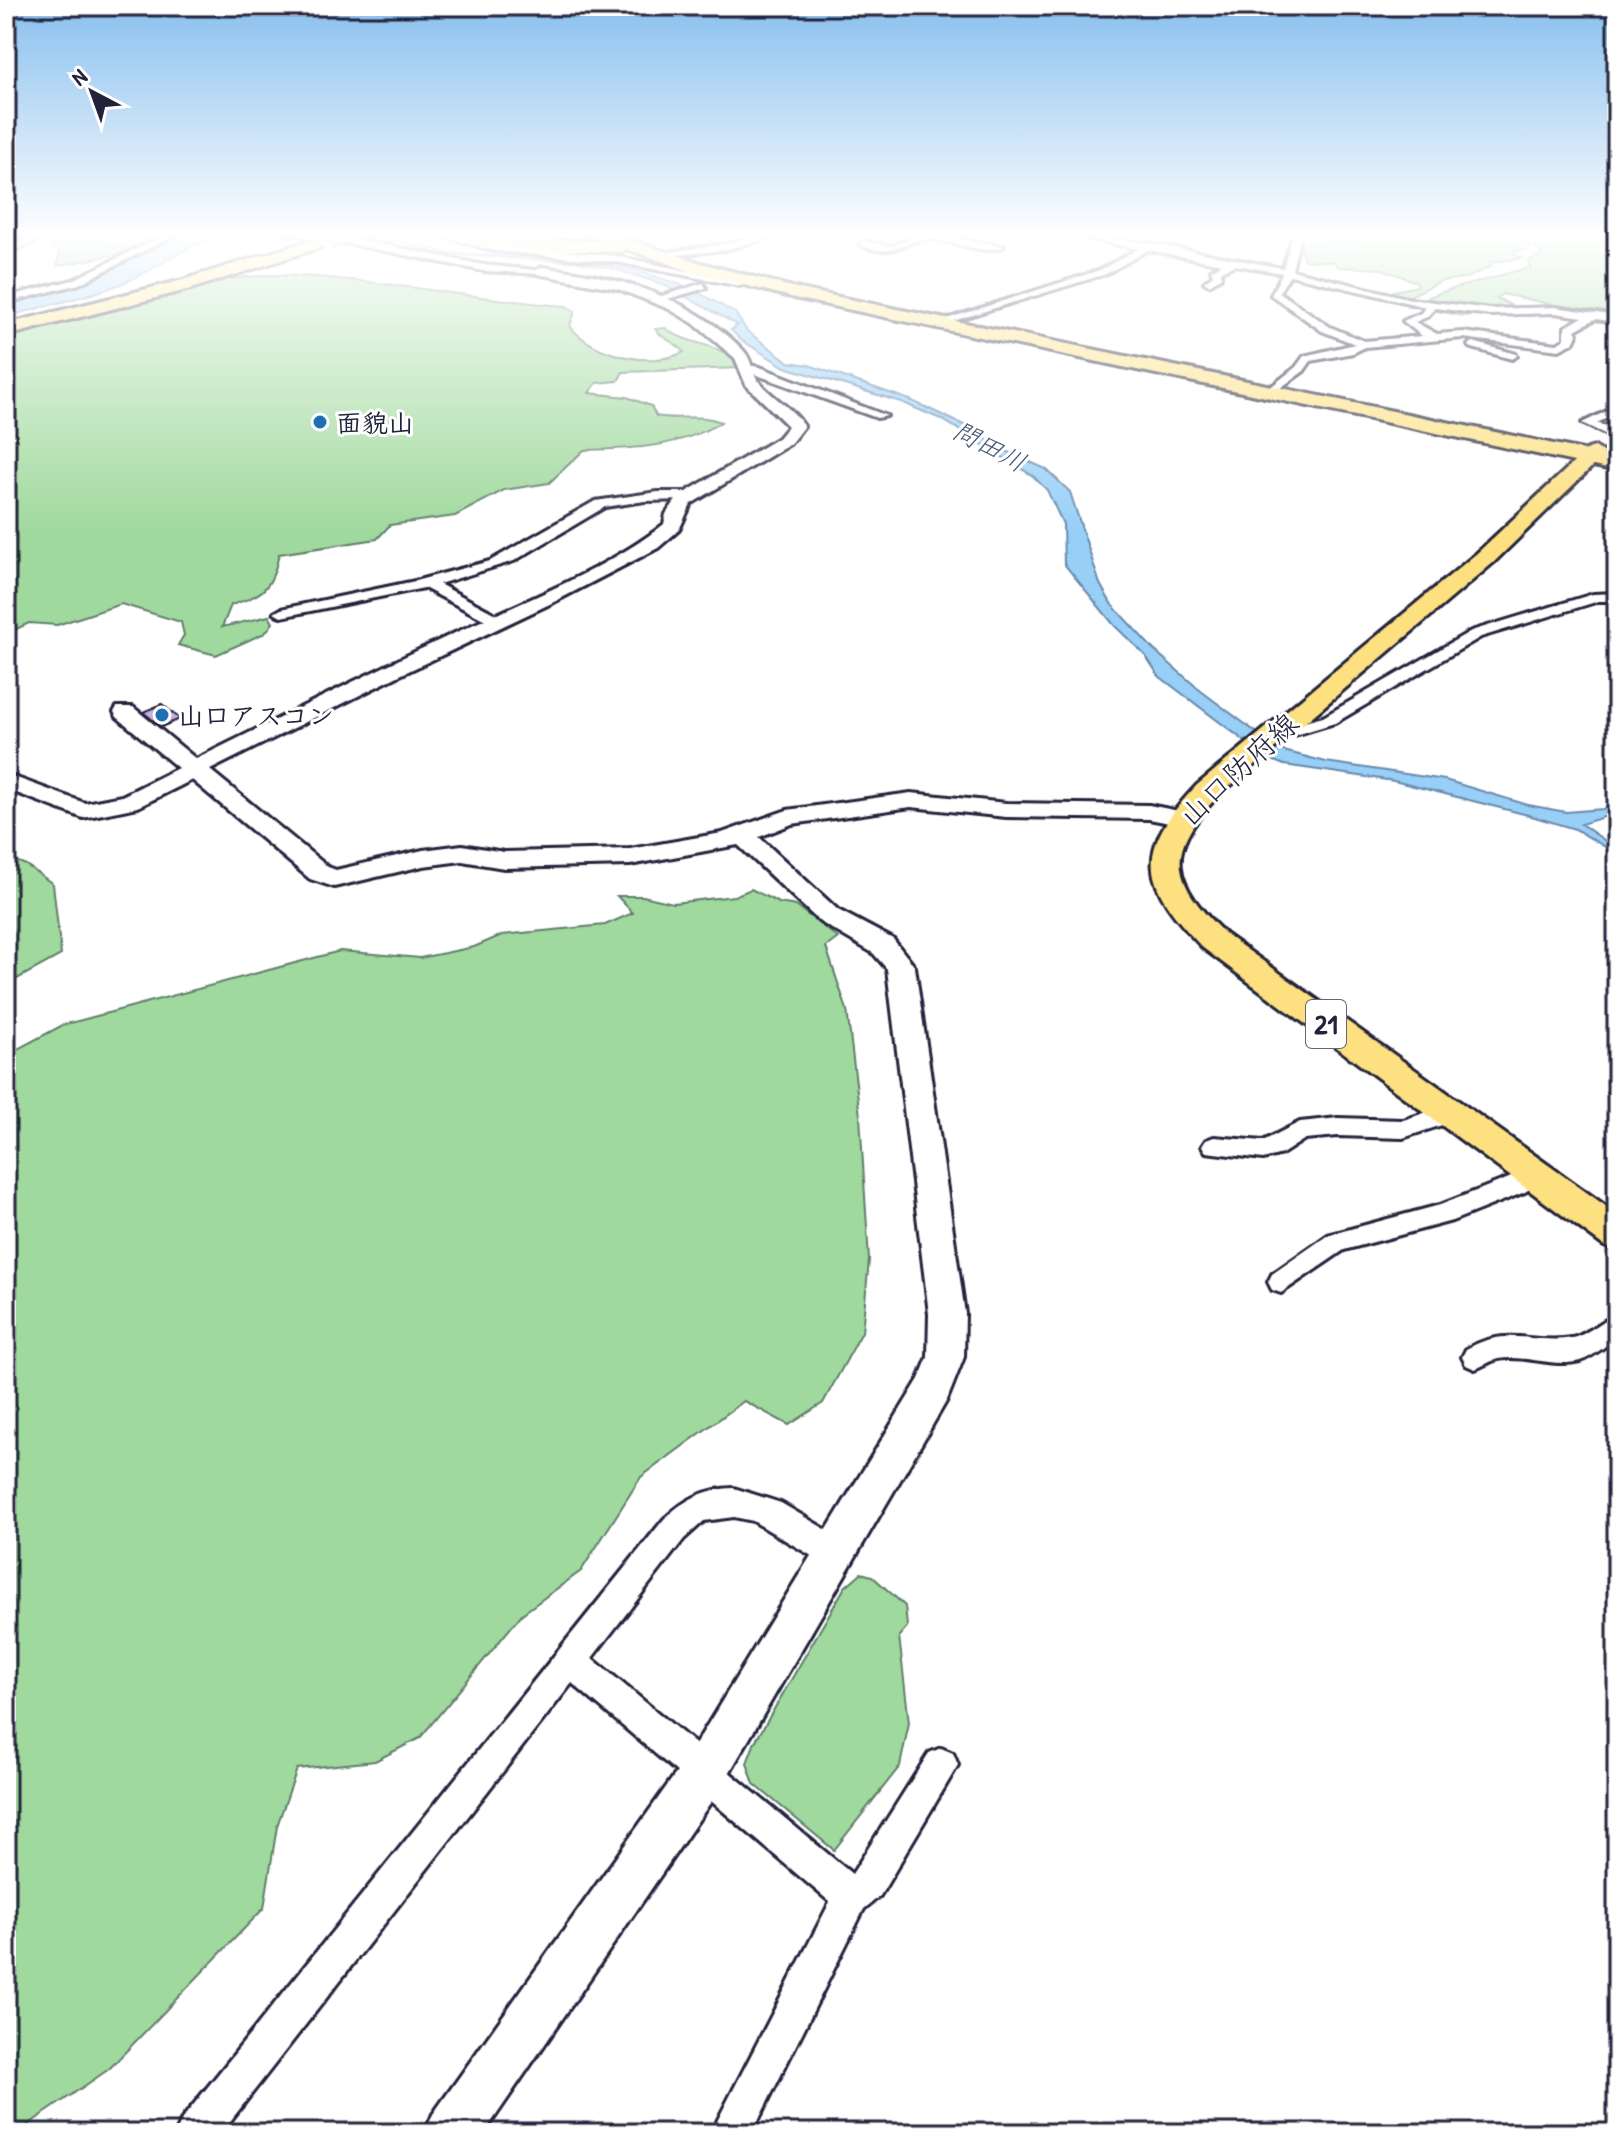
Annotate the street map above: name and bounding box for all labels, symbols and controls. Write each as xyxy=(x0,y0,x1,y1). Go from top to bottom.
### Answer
north arrow xyxy=(52,52,132,132)
text: N xyxy=(65,62,93,92)
place label: 面貌山 xyxy=(336,405,414,440)
water label: 問田川 xyxy=(947,412,1033,480)
marker: 面貌山 xyxy=(311,413,329,431)
place label: 山口アスコン xyxy=(178,698,334,733)
street label: 山口防府線 xyxy=(1170,703,1306,835)
marker: 山口アスコン xyxy=(153,706,171,724)
road number: 21 xyxy=(1306,1000,1346,1048)

